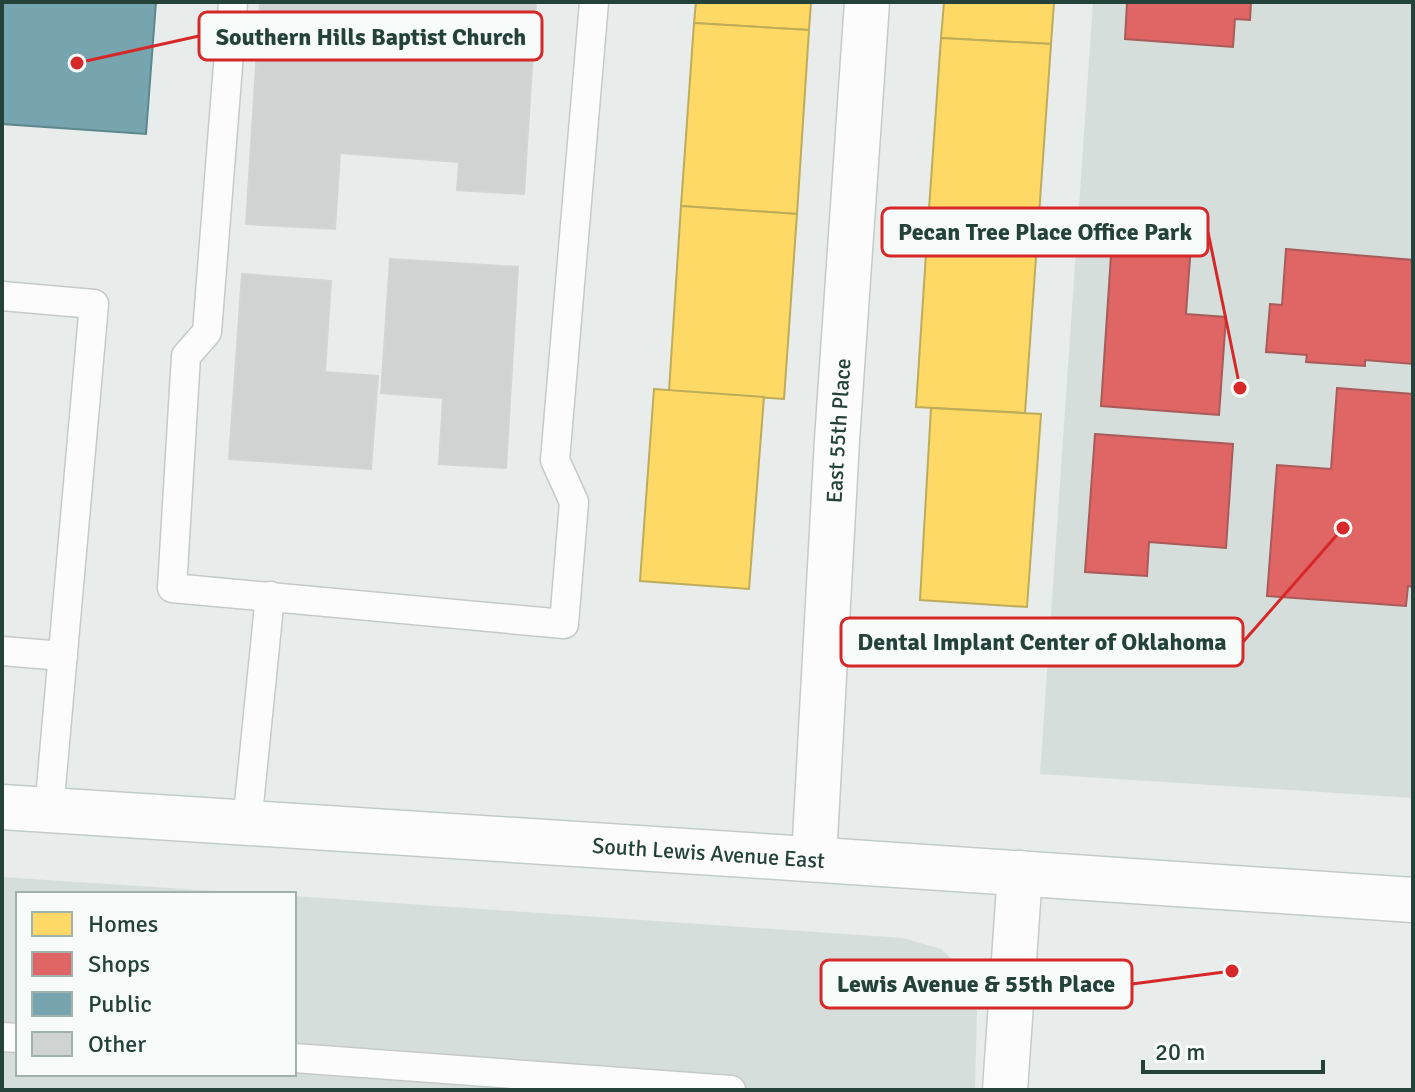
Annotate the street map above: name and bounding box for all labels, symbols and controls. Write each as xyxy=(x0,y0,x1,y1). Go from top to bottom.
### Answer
callout: Southern Hills Baptist Church xyxy=(199,12,542,60)
text: Southern Hills Baptist Church xyxy=(216,22,526,52)
callout: Pecan Tree Place Office Park xyxy=(882,208,1208,256)
text: Pecan Tree Place Office Park xyxy=(898,217,1192,247)
street label: East 55th Place xyxy=(821,357,857,504)
callout: Dental Implant Center of Oklahoma xyxy=(841,618,1243,666)
text: Dental Implant Center of Oklahoma xyxy=(857,627,1227,657)
street label: South Lewis Avenue East xyxy=(591,832,826,874)
legend xyxy=(16,892,296,1076)
text: Homes xyxy=(88,909,158,939)
text: Shops xyxy=(88,949,150,979)
callout: Lewis Avenue & 55th Place xyxy=(821,960,1132,1008)
text: Lewis Avenue & 55th Place xyxy=(837,969,1115,999)
text: Public xyxy=(88,989,152,1019)
scale bar xyxy=(1143,1024,1323,1074)
text: Other xyxy=(88,1029,146,1059)
text: 20 m xyxy=(1155,1037,1205,1067)

